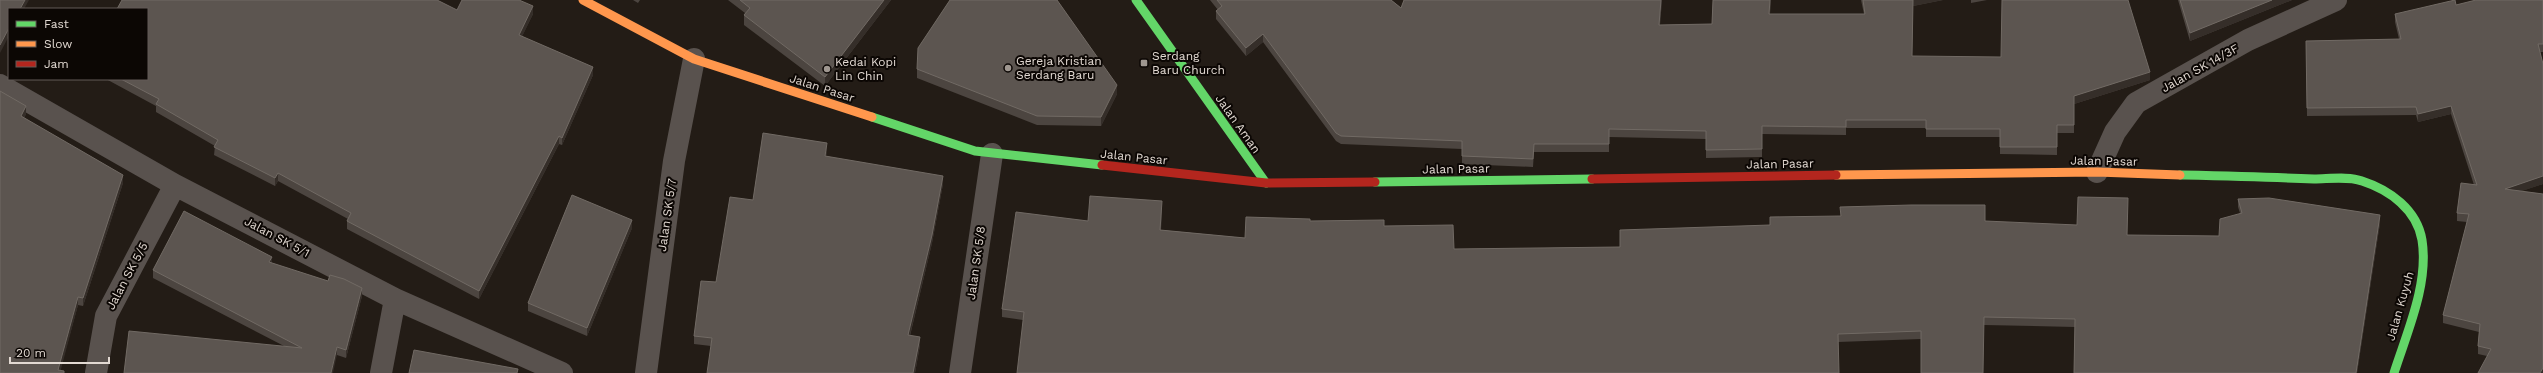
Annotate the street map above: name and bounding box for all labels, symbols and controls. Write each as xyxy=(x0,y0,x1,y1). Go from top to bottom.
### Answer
legend xyxy=(8,8,148,80)
text: Fast xyxy=(44,17,69,31)
text: Slow xyxy=(44,37,72,51)
street label: Jalan SK 14/3F xyxy=(2159,41,2241,95)
place label: Serdang Baru Church xyxy=(1152,49,1225,77)
place label: Gereja Kristian Serdang Baru xyxy=(1016,54,1102,82)
place label: Kedai Kopi Lin Chin xyxy=(835,55,896,83)
text: Jam xyxy=(44,57,69,71)
marker: Serdang Baru Church xyxy=(1139,58,1149,68)
marker: Gereja Kristian Serdang Baru xyxy=(1003,63,1013,73)
marker: Kedai Kopi Lin Chin xyxy=(822,64,832,74)
street label: Jalan Pasar xyxy=(788,71,856,105)
street label: Jalan Aman xyxy=(1213,92,1263,156)
street label: Jalan Pasar xyxy=(1100,147,1168,167)
street label: Jalan Pasar xyxy=(2070,153,2138,169)
street label: Jalan Pasar xyxy=(1746,156,1814,172)
street label: Jalan Pasar xyxy=(1422,161,1490,177)
street label: Jalan SK 5/7 xyxy=(655,177,679,253)
street label: Jalan SK 5/1 xyxy=(242,214,312,260)
street label: Jalan SK 5/8 xyxy=(964,225,988,301)
street label: Jalan SK 5/5 xyxy=(103,240,151,312)
street label: Jalan Kuyuh xyxy=(2383,270,2417,342)
scale bar xyxy=(10,339,109,365)
text: 20 m xyxy=(16,346,46,360)

